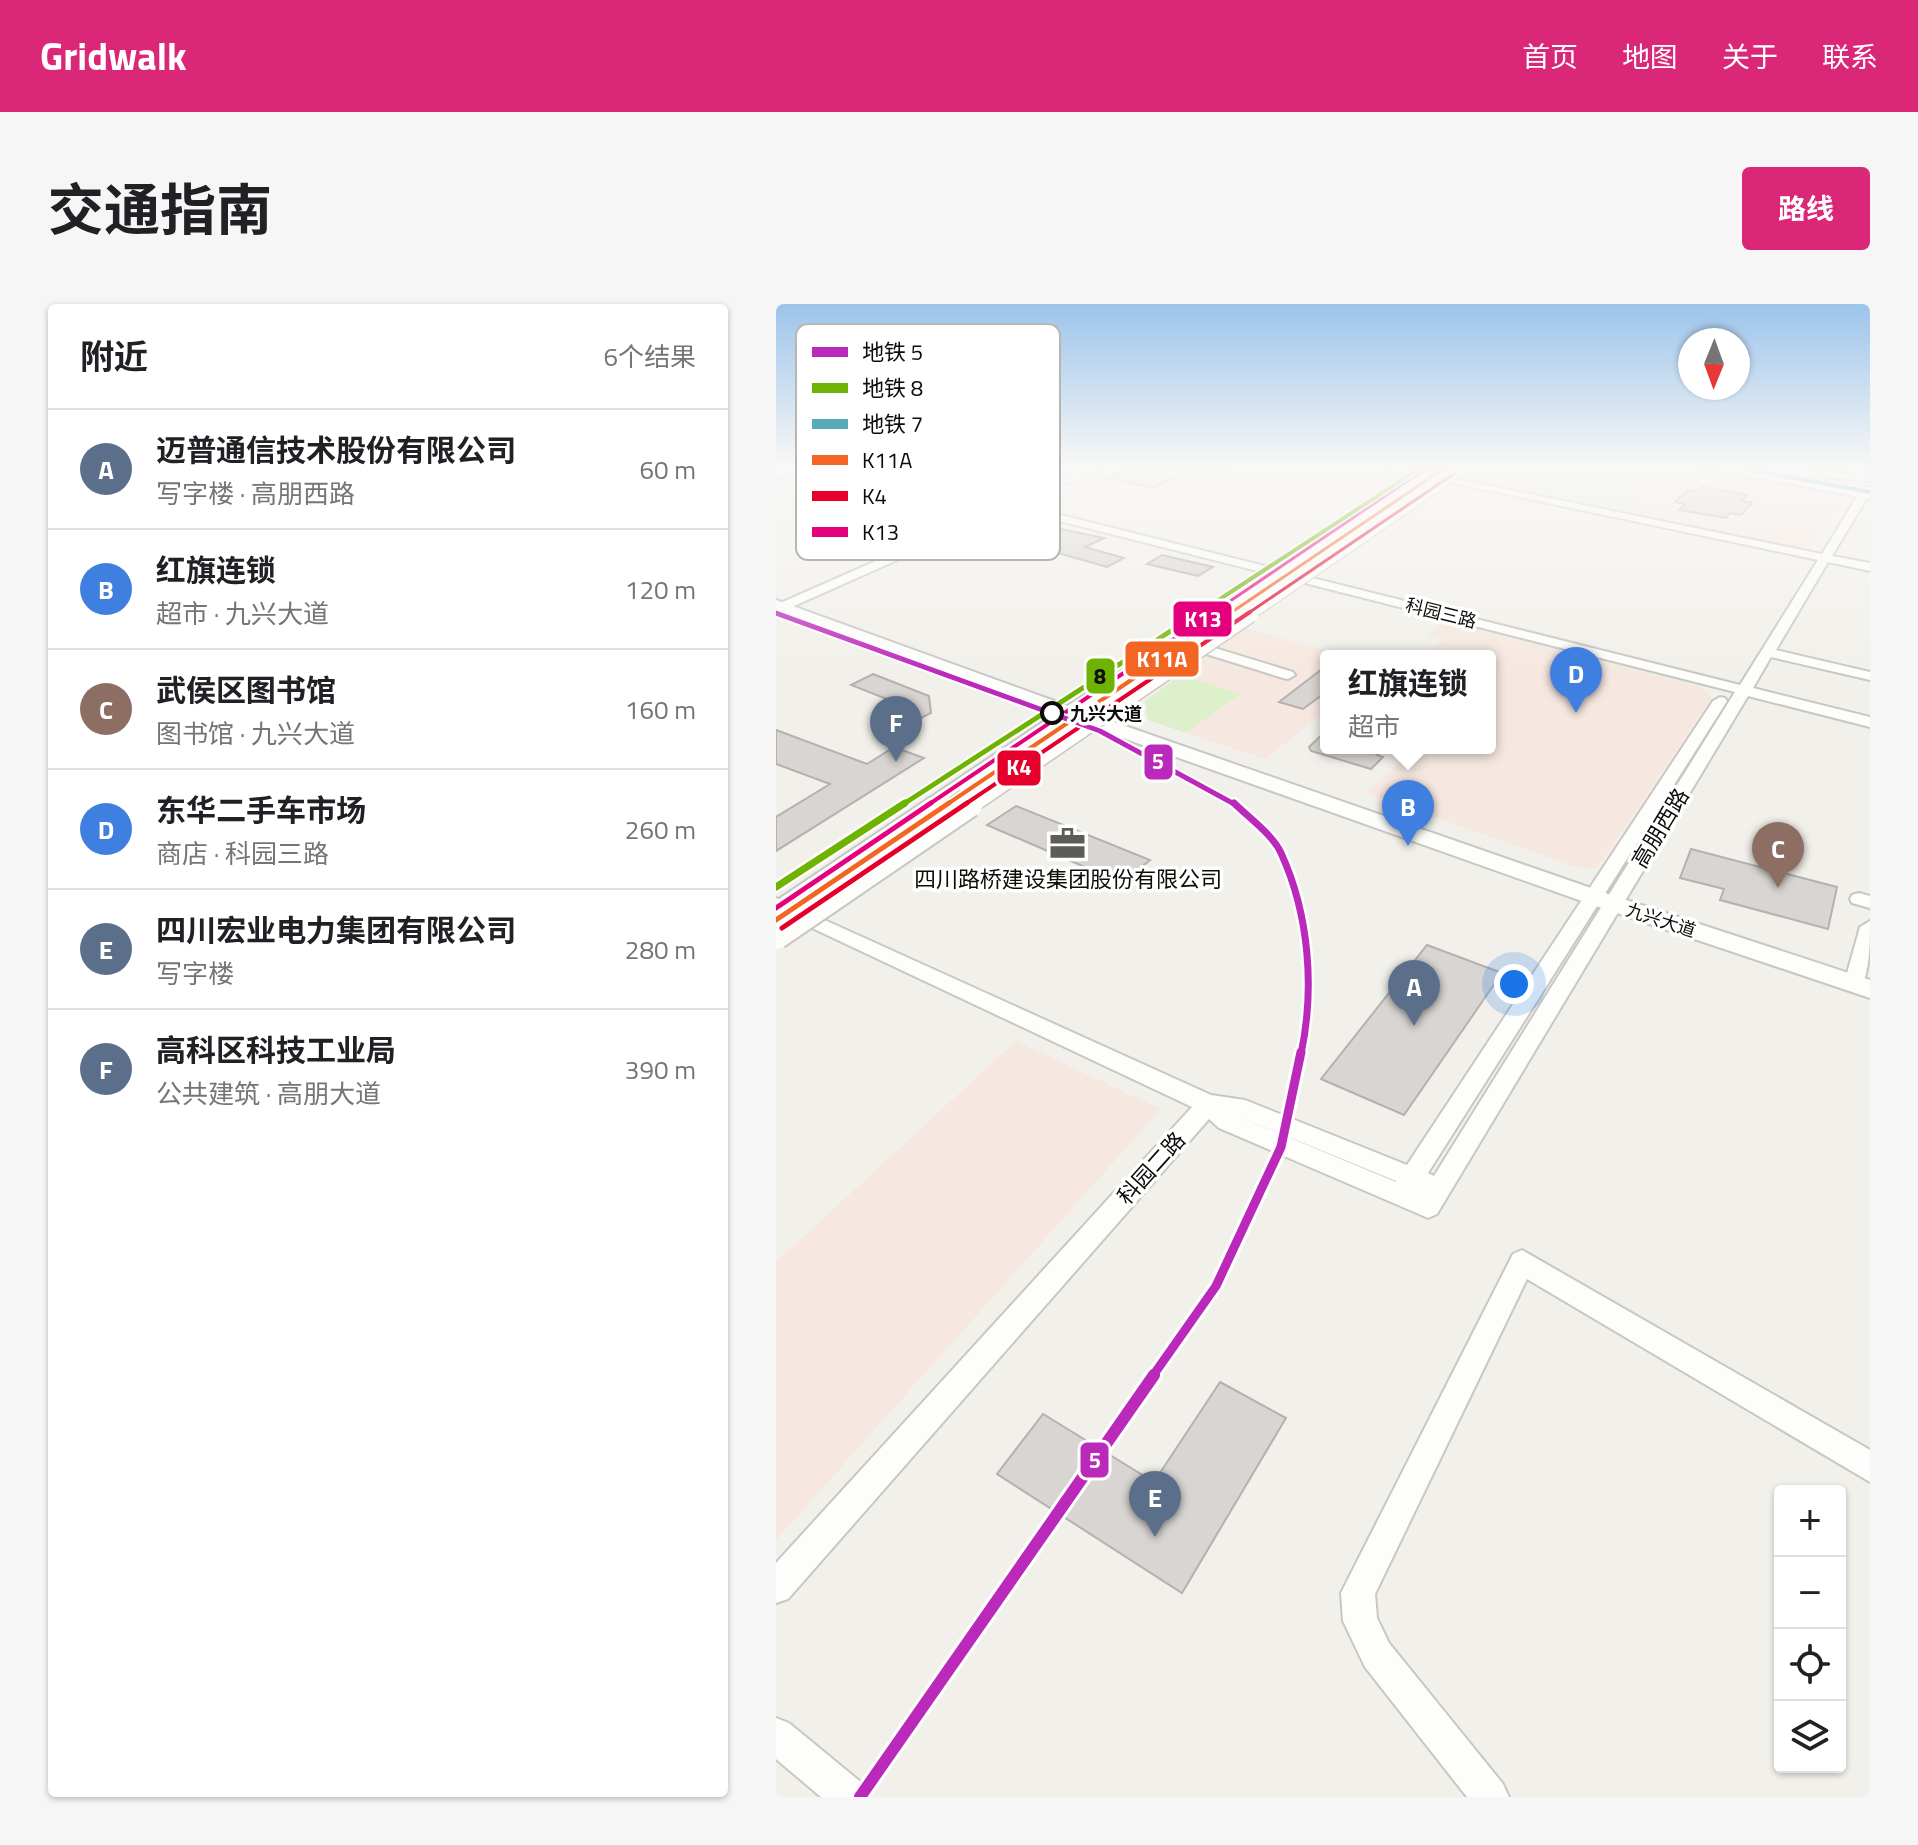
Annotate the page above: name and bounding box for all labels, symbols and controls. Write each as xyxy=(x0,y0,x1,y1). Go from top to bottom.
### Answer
text: Gridwalk xyxy=(40,27,187,85)
text: 首页 xyxy=(1522,35,1578,78)
text: 地图 xyxy=(1622,35,1678,78)
text: 关于 xyxy=(1722,35,1778,78)
text: 联系 xyxy=(1822,35,1878,78)
text: 交通指南 xyxy=(48,167,272,252)
button: 路线 xyxy=(1742,167,1870,250)
legend xyxy=(796,324,1060,560)
north arrow xyxy=(1678,328,1750,400)
text: 附近 xyxy=(80,330,148,382)
text: 地铁 5 xyxy=(862,335,923,369)
text: 6个结果 xyxy=(603,337,696,376)
text: 地铁 8 xyxy=(862,371,923,405)
text: 地铁 7 xyxy=(862,407,923,441)
text: 迈普通信技术股份有限公司 xyxy=(156,427,516,473)
text: K11A xyxy=(862,443,912,477)
text: A xyxy=(98,450,114,489)
text: 60 m xyxy=(639,450,696,489)
text: 写字楼 · 高朋西路 xyxy=(156,474,355,513)
text: K4 xyxy=(862,479,887,513)
text: K13 xyxy=(862,515,899,549)
text: 红旗连锁 xyxy=(156,547,276,593)
text: B xyxy=(98,570,114,609)
text: 120 m xyxy=(625,570,696,609)
street label: 科园三路 xyxy=(1403,591,1479,635)
text: 超市 · 九兴大道 xyxy=(156,594,329,633)
line badge: K13 xyxy=(1172,600,1233,638)
text: K13 xyxy=(1184,602,1222,636)
line badge: K11A xyxy=(1124,640,1200,678)
text: K11A xyxy=(1137,642,1187,676)
pin: D xyxy=(1550,647,1602,713)
popup xyxy=(1320,650,1496,754)
line badge: 8 xyxy=(1085,657,1116,695)
text: 8 xyxy=(1094,659,1106,693)
text: 红旗连锁 xyxy=(1348,660,1468,706)
text: 武侯区图书馆 xyxy=(156,667,336,713)
text: C xyxy=(99,690,113,729)
text: 160 m xyxy=(625,690,696,729)
pin: F xyxy=(870,696,922,762)
place label: 九兴大道 xyxy=(1070,700,1142,727)
marker: 九兴大道 xyxy=(1041,702,1063,724)
text: 超市 xyxy=(1348,707,1400,746)
text: 图书馆 · 九兴大道 xyxy=(156,714,355,753)
line badge: 5 xyxy=(1143,743,1174,781)
text: 5 xyxy=(1152,744,1164,778)
line badge: K4 xyxy=(996,749,1042,787)
text: K4 xyxy=(1006,750,1032,784)
pin: B xyxy=(1382,780,1434,846)
street label: 高朋西路 xyxy=(1623,782,1697,874)
text: 东华二手车市场 xyxy=(156,787,366,833)
text: D xyxy=(98,810,114,849)
text: 260 m xyxy=(625,810,696,849)
pin: C xyxy=(1752,822,1804,888)
office icon: 四川路桥建设集团股份有限公司 xyxy=(1049,824,1087,862)
text: 商店 · 科园三路 xyxy=(156,834,329,873)
place label: 四川路桥建设集团股份有限公司 xyxy=(914,862,1222,896)
street label: 九兴大道 xyxy=(1623,896,1699,944)
text: 四川宏业电力集团有限公司 xyxy=(156,907,516,953)
text: E xyxy=(99,930,113,969)
text: 280 m xyxy=(625,930,696,969)
text: 写字楼 xyxy=(156,954,234,993)
pin: A xyxy=(1388,960,1440,1026)
your location xyxy=(1494,964,1534,1004)
text: 高科区科技工业局 xyxy=(156,1027,396,1073)
text: F xyxy=(99,1050,113,1089)
text: 390 m xyxy=(625,1050,696,1089)
text: 公共建筑 · 高朋大道 xyxy=(156,1074,381,1113)
street label: 科园二路 xyxy=(1109,1124,1193,1212)
line badge: 5 xyxy=(1079,1441,1110,1479)
text: 5 xyxy=(1089,1443,1101,1477)
pin: E xyxy=(1129,1471,1181,1537)
map controls xyxy=(1774,1485,1846,1773)
button: + xyxy=(1774,1485,1846,1557)
button: − xyxy=(1774,1557,1846,1629)
button: locate xyxy=(1774,1629,1846,1701)
button: layers xyxy=(1774,1701,1846,1773)

